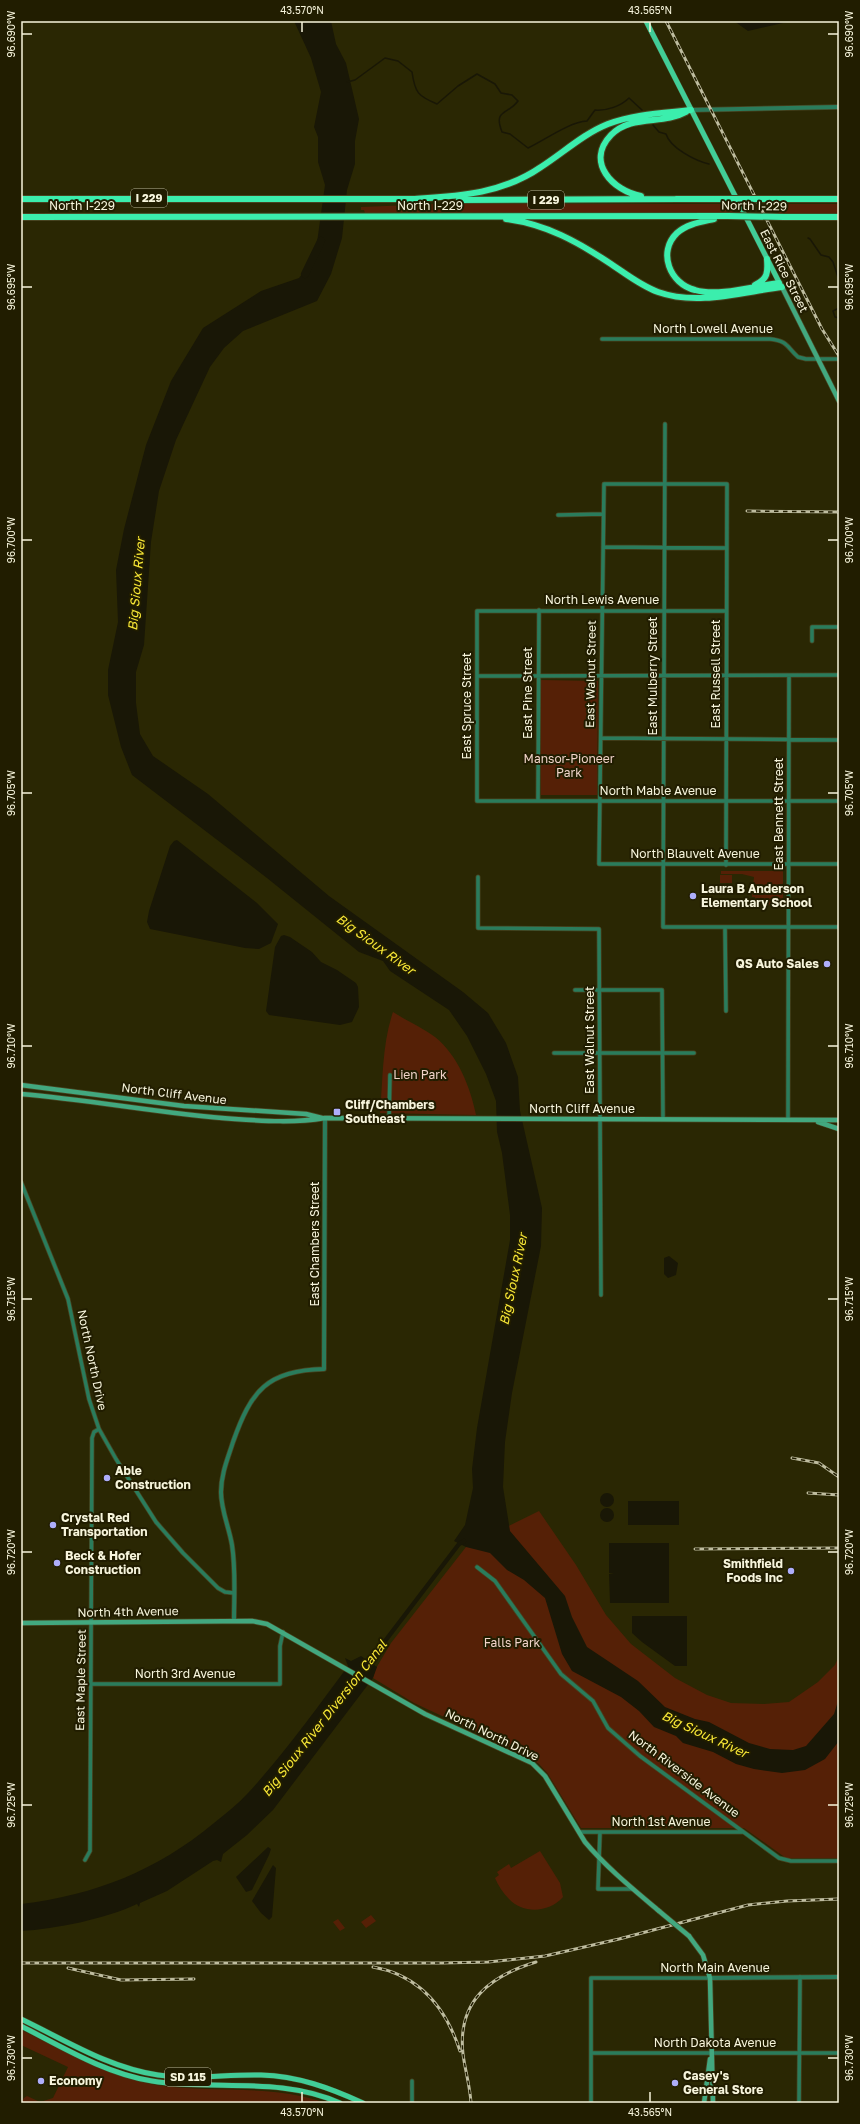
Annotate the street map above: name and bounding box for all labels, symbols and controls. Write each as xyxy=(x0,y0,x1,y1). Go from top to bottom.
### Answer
text: 43.570°N xyxy=(280,4,324,16)
text: 43.565°N xyxy=(628,4,672,16)
text: 96.690°W xyxy=(5,10,17,57)
text: 96.690°W xyxy=(843,10,855,57)
road number: I 229 xyxy=(131,189,167,207)
road number: I 229 xyxy=(528,191,564,209)
street label: North I-229 xyxy=(721,197,787,214)
street label: North I-229 xyxy=(49,198,115,213)
street label: North I-229 xyxy=(397,198,463,213)
street label: East Rice Street xyxy=(757,227,812,315)
text: 96.695°W xyxy=(5,263,17,310)
text: 96.695°W xyxy=(843,263,855,310)
street label: North Lowell Avenue xyxy=(653,321,773,336)
text: 96.700°W xyxy=(5,516,17,563)
text: 96.700°W xyxy=(843,516,855,563)
water label: Big Sioux River xyxy=(124,535,148,631)
street label: North Lewis Avenue xyxy=(545,592,659,607)
street label: East Mulberry Street xyxy=(645,616,660,735)
street label: East Russell Street xyxy=(708,619,723,729)
street label: East Walnut Street xyxy=(582,620,599,728)
street label: East Pine Street xyxy=(520,647,535,739)
street label: East Spruce Street xyxy=(459,652,474,760)
park label: Mansor-Pioneer Park xyxy=(524,751,615,780)
street label: East Bennett Street xyxy=(771,757,786,870)
text: 96.705°W xyxy=(5,770,17,816)
text: 96.705°W xyxy=(843,770,855,816)
street label: North Mable Avenue xyxy=(600,783,717,798)
street label: North Blauvelt Avenue xyxy=(630,846,760,861)
place label: Laura B Anderson Elementary School xyxy=(701,881,812,910)
marker: Laura B Anderson Elementary School xyxy=(688,891,698,901)
water label: Big Sioux River xyxy=(334,910,420,979)
place label: QS Auto Sales xyxy=(735,956,819,971)
marker: QS Auto Sales xyxy=(822,959,832,969)
street label: East Walnut Street xyxy=(582,986,597,1094)
text: 96.710°W xyxy=(5,1023,17,1068)
text: 96.710°W xyxy=(843,1023,855,1068)
park label: Lien Park xyxy=(393,1067,447,1082)
street label: North Cliff Avenue xyxy=(121,1080,228,1107)
place label: Cliff/Chambers Southeast xyxy=(345,1097,435,1126)
street label: North Cliff Avenue xyxy=(529,1101,635,1116)
marker: Cliff/Chambers Southeast xyxy=(332,1107,342,1117)
street label: East Chambers Street xyxy=(307,1181,322,1306)
water label: Big Sioux River xyxy=(495,1230,531,1326)
text: 96.715°W xyxy=(5,1276,17,1321)
text: 96.715°W xyxy=(843,1276,855,1321)
street label: North North Drive xyxy=(74,1308,110,1412)
place label: Able Construction xyxy=(115,1463,191,1492)
marker: Able Construction xyxy=(102,1473,112,1483)
place label: Crystal Red Transportation xyxy=(61,1510,148,1539)
marker: Crystal Red Transportation xyxy=(48,1520,58,1530)
text: 96.720°W xyxy=(5,1529,17,1575)
text: 96.720°W xyxy=(843,1529,855,1575)
place label: Beck & Hofer Construction xyxy=(65,1548,142,1577)
place label: Smithfield Foods Inc xyxy=(723,1556,783,1585)
marker: Beck & Hofer Construction xyxy=(52,1558,62,1568)
marker: Smithfield Foods Inc xyxy=(786,1566,796,1576)
street label: North 4th Avenue xyxy=(77,1603,179,1620)
street label: East Maple Street xyxy=(72,1629,89,1731)
park label: Falls Park xyxy=(484,1635,541,1650)
water label: Big Sioux River Diversion Canal xyxy=(258,1636,390,1799)
street label: North 3rd Avenue xyxy=(135,1666,235,1681)
street label: North North Drive xyxy=(443,1705,542,1764)
water label: Big Sioux River xyxy=(659,1707,752,1762)
street label: North Riverside Avenue xyxy=(626,1727,743,1820)
text: 96.725°W xyxy=(5,1782,17,1828)
text: 96.725°W xyxy=(843,1782,855,1828)
street label: North 1st Avenue xyxy=(612,1814,710,1829)
street label: North Main Avenue xyxy=(660,1960,770,1975)
text: 96.730°W xyxy=(5,2035,17,2081)
street label: North Dakota Avenue xyxy=(654,2035,776,2050)
text: 96.730°W xyxy=(843,2035,855,2081)
road number: SD 115 xyxy=(165,2068,211,2086)
place label: Casey's General Store xyxy=(683,2068,763,2097)
place label: Economy xyxy=(49,2073,103,2088)
marker: Economy xyxy=(36,2076,46,2086)
marker: Casey's General Store xyxy=(670,2078,680,2088)
text: 43.570°N xyxy=(280,2106,324,2118)
text: 43.565°N xyxy=(628,2106,672,2118)

